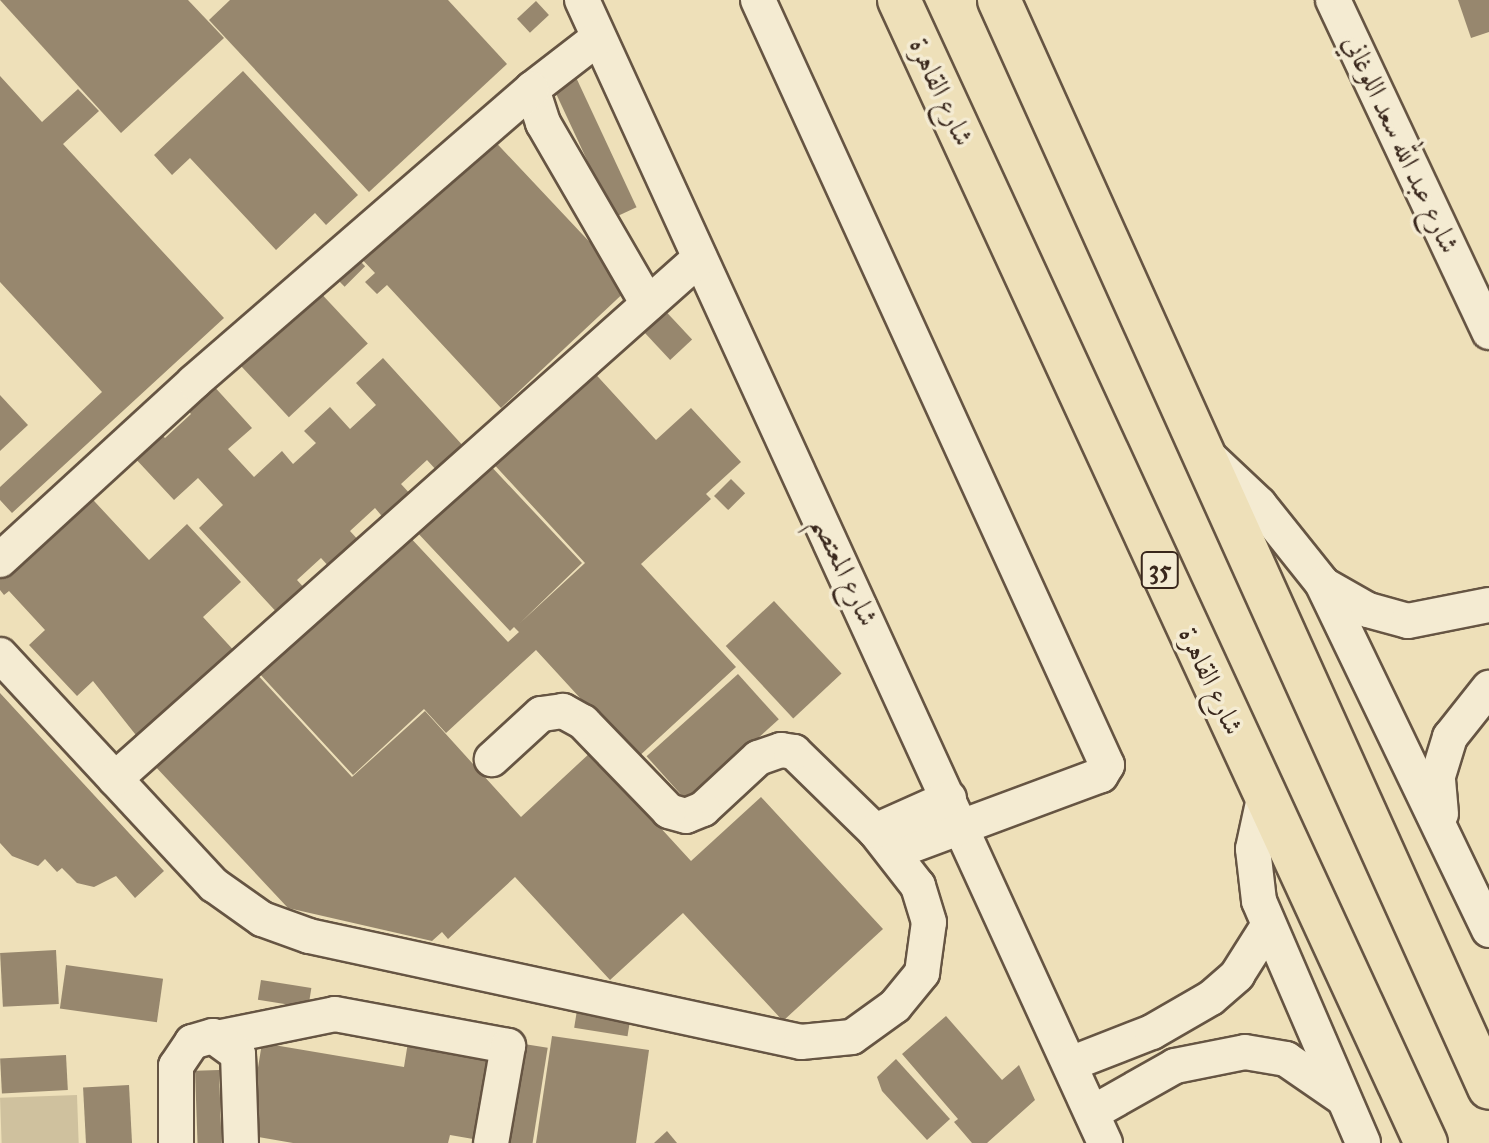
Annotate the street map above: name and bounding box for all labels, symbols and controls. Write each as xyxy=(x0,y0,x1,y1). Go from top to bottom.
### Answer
street label: شارع عبد الله سعد اللوغاني xyxy=(1336,29,1466,259)
street label: شارع القاهرة xyxy=(901,33,981,151)
street label: شارع المعتصم xyxy=(805,511,885,631)
road number: 35 xyxy=(1140,548,1180,592)
street label: شارع القاهرة xyxy=(1171,622,1251,740)

